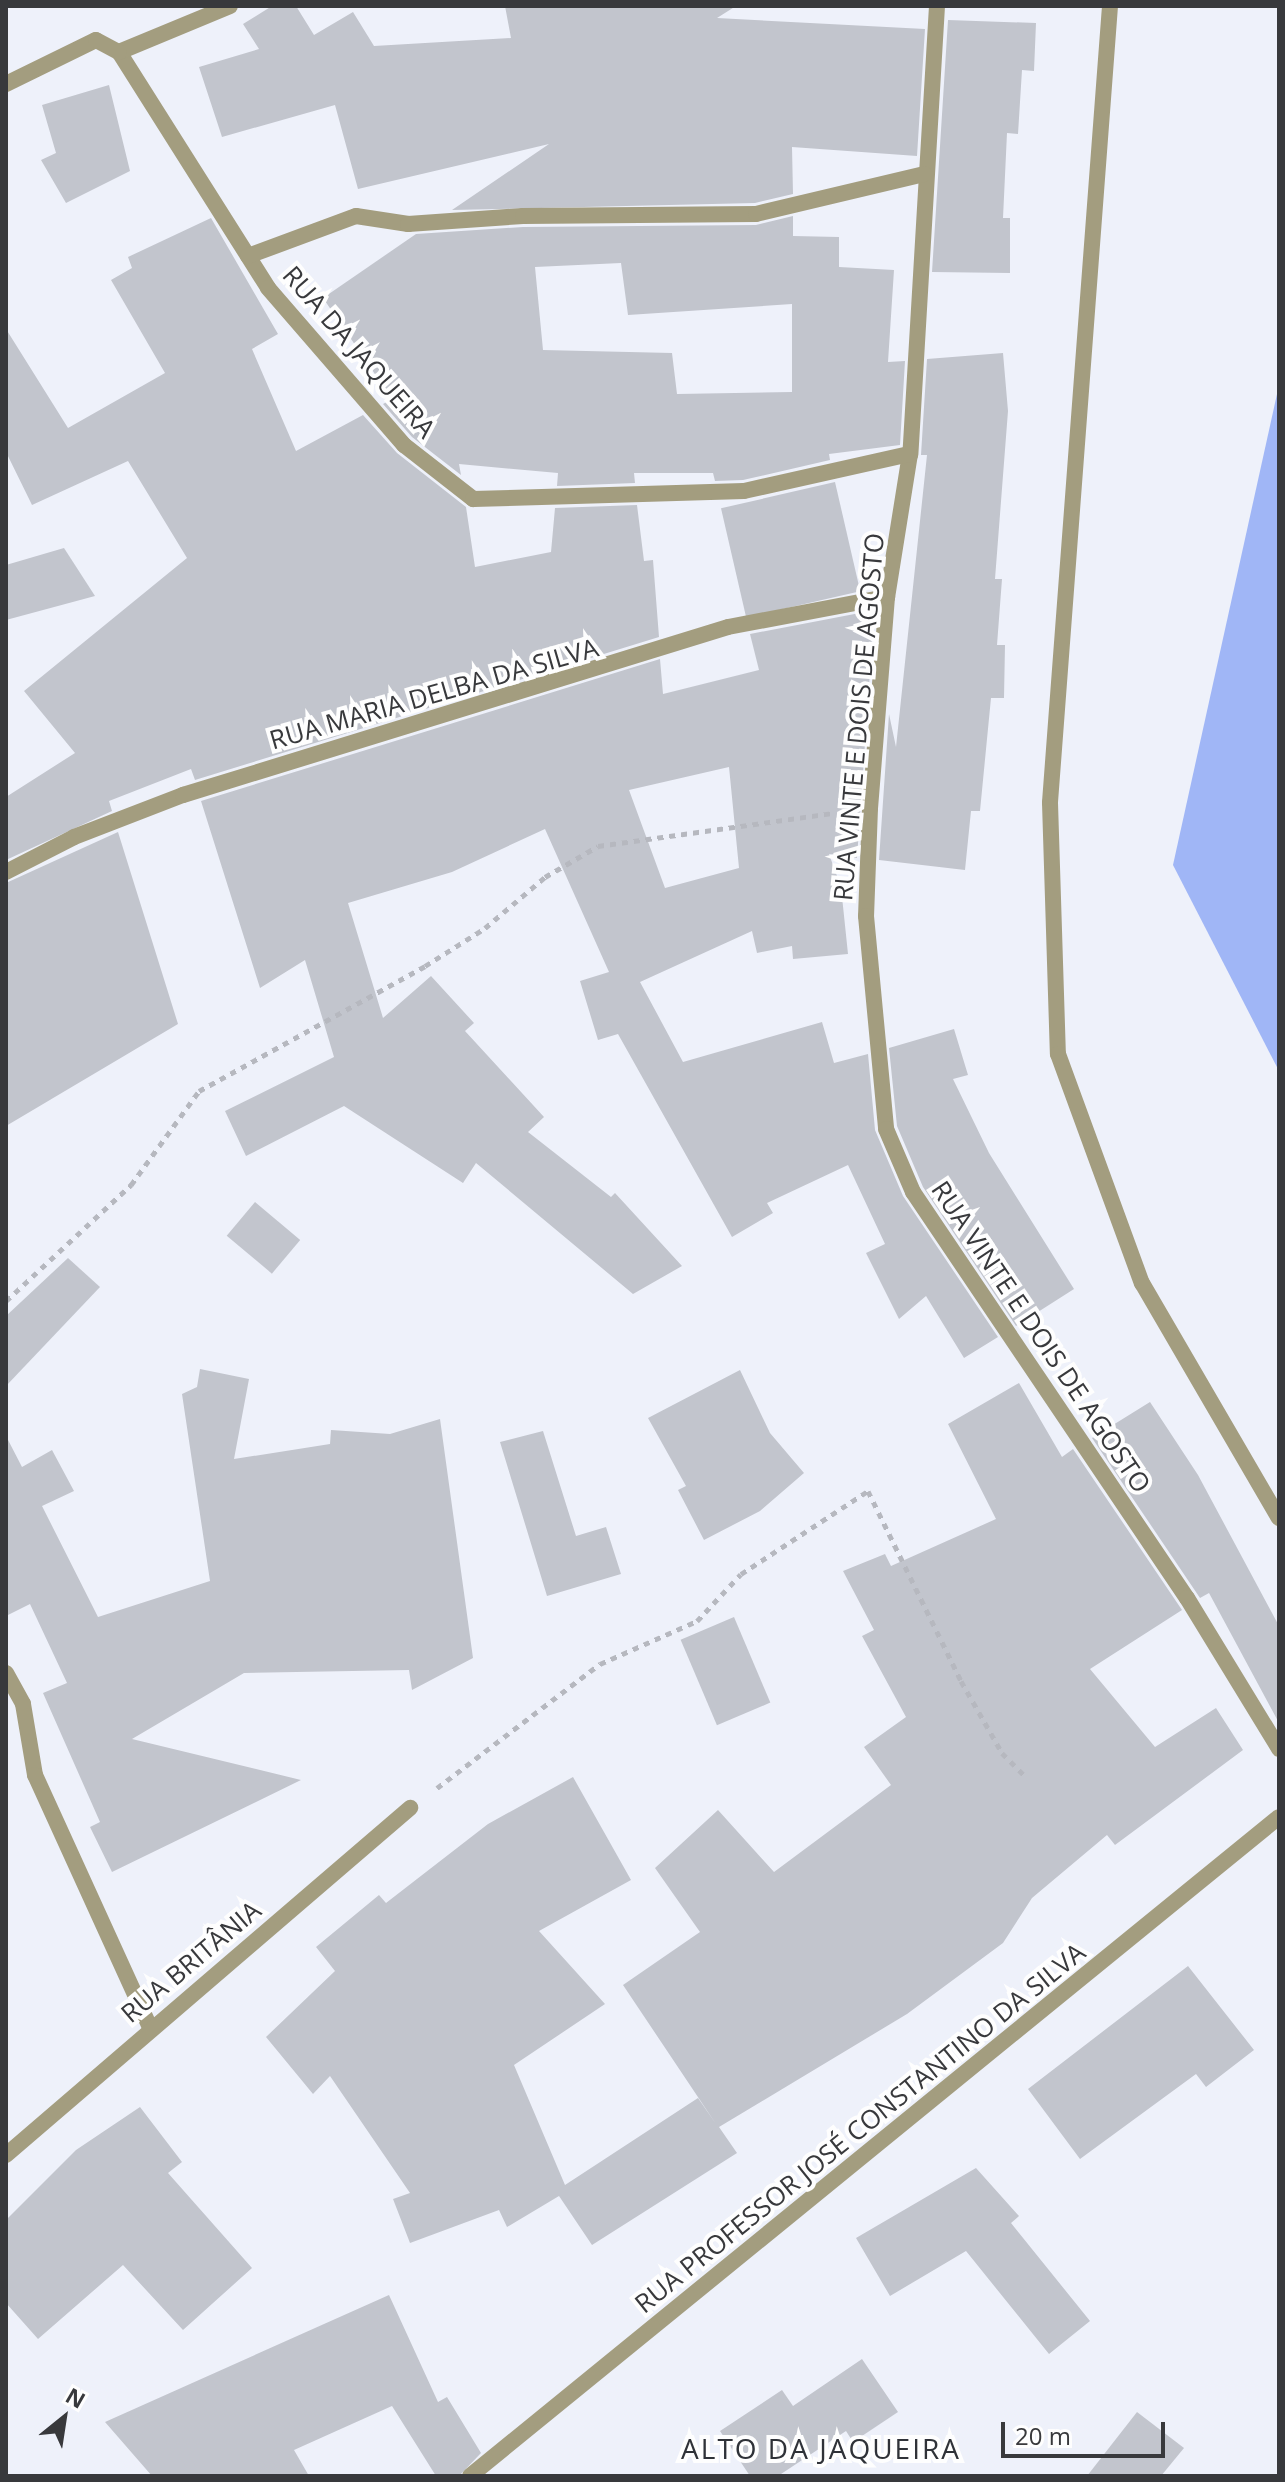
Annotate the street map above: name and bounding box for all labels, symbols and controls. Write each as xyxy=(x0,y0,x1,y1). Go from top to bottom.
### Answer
street label: RUA DA JAQUEIRA xyxy=(276,260,442,444)
street label: RUA VINTE E DOIS DE AGOSTO xyxy=(827,532,891,902)
street label: RUA MARIA DELBA DA SILVA xyxy=(266,632,602,756)
street label: RUA VINTE E DOIS DE AGOSTO xyxy=(925,1175,1157,1499)
street label: RUA BRITÂNIA xyxy=(115,1895,267,2029)
street label: RUA PROFESSOR JOSÉ CONSTANTINO DA SILVA xyxy=(629,1936,1091,2320)
north arrow xyxy=(24,2378,104,2458)
text: N xyxy=(61,2380,91,2415)
scale bar xyxy=(1005,2406,1169,2456)
text: 20 m xyxy=(1015,2419,1071,2452)
district label: ALTO DA JAQUEIRA xyxy=(681,2431,961,2465)

